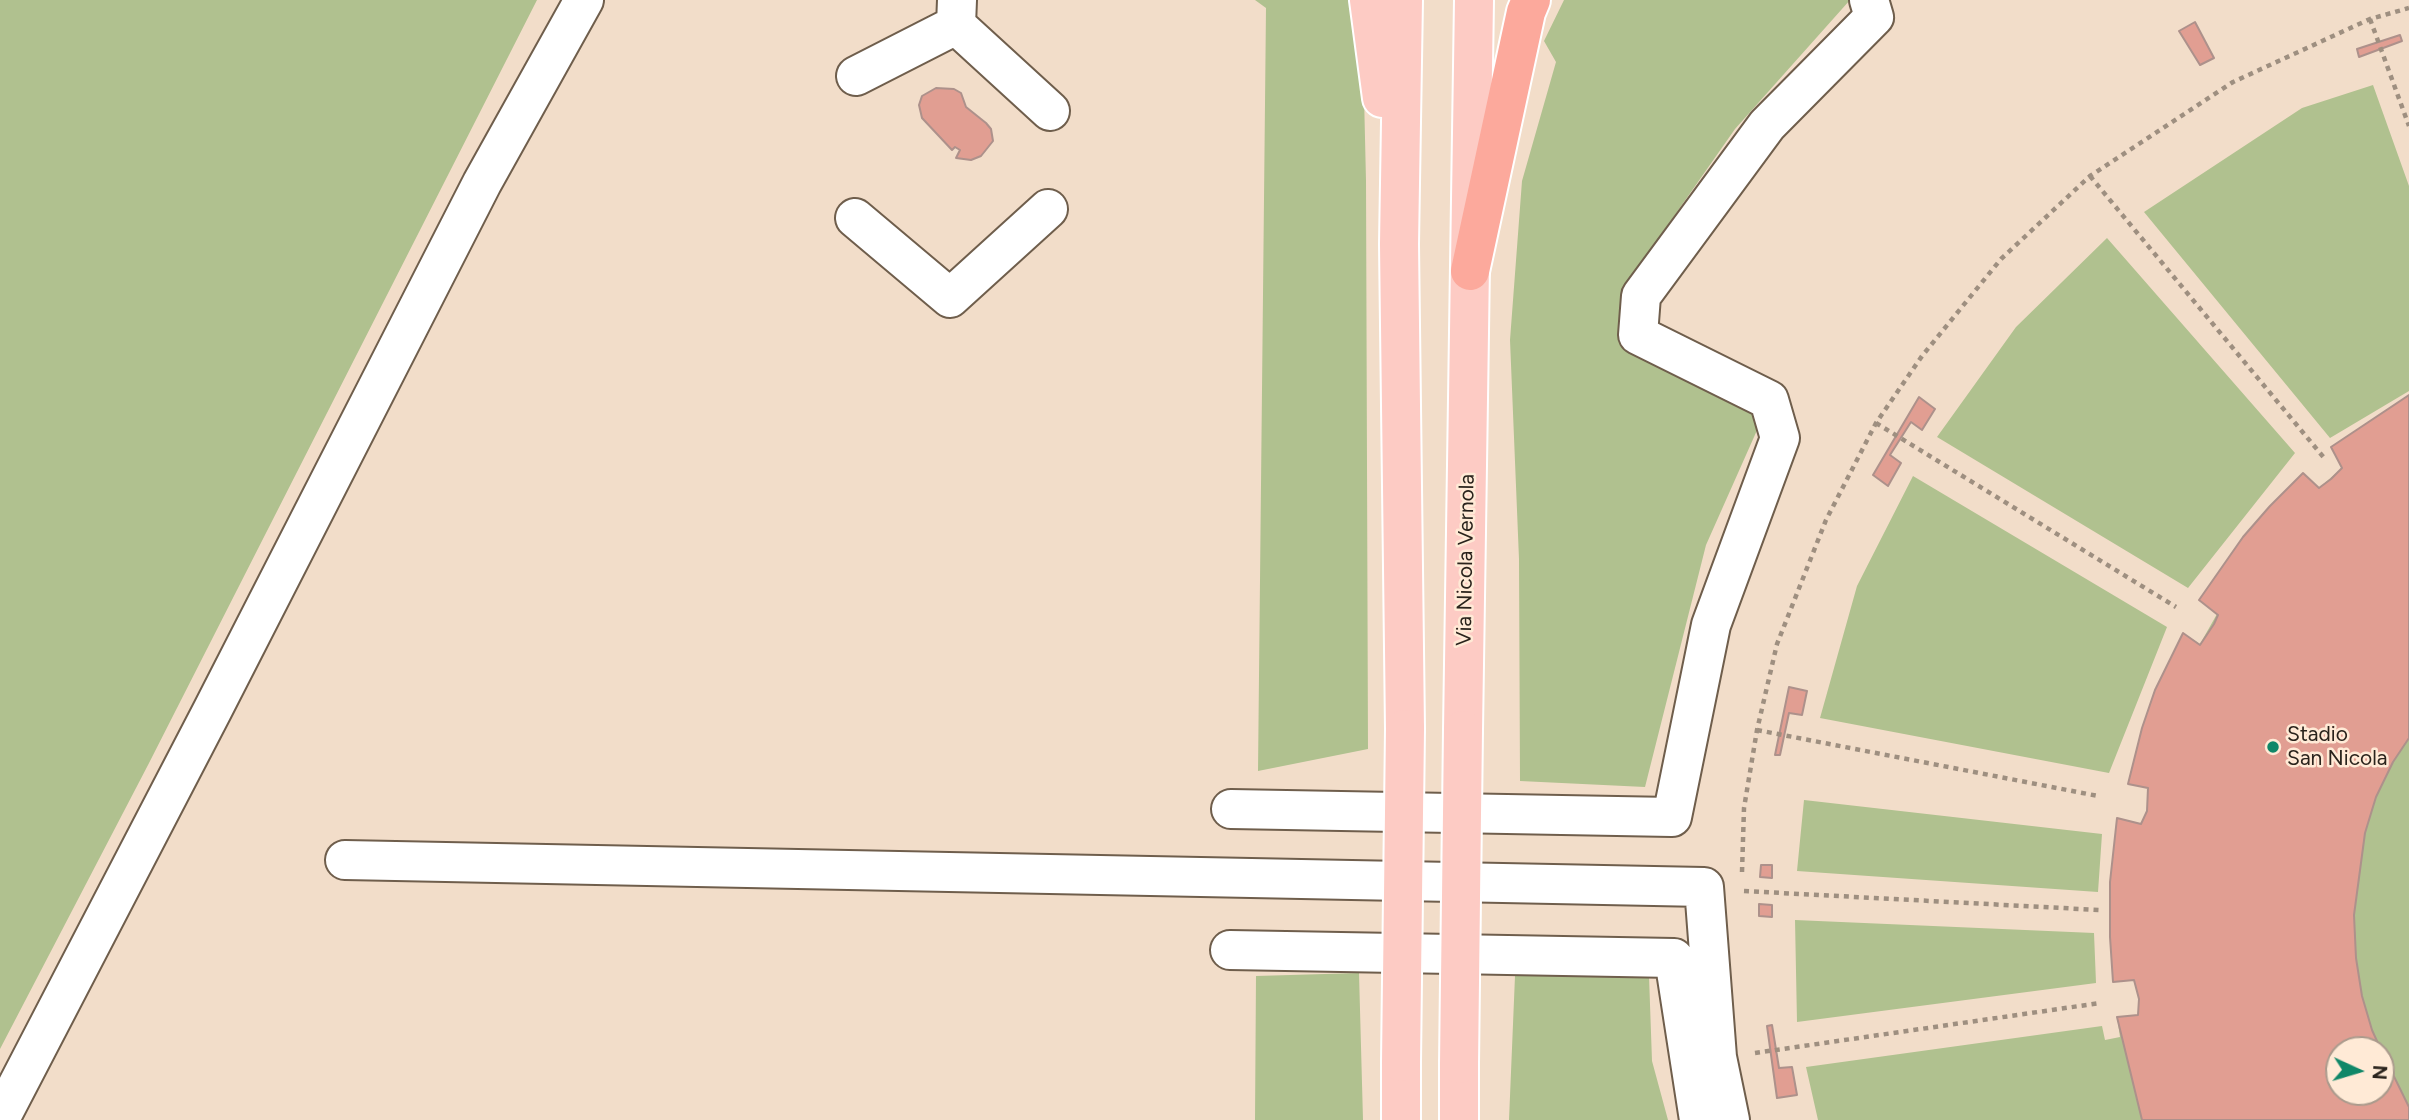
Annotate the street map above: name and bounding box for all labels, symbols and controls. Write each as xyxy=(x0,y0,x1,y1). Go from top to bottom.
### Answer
street label: Via Nicola Vernola xyxy=(1452,474,1480,646)
place label: Stadio San Nicola xyxy=(2287,722,2388,772)
marker: Stadio San Nicola xyxy=(2265,739,2281,755)
north arrow xyxy=(2325,1036,2395,1106)
text: N xyxy=(2367,1064,2391,1080)

